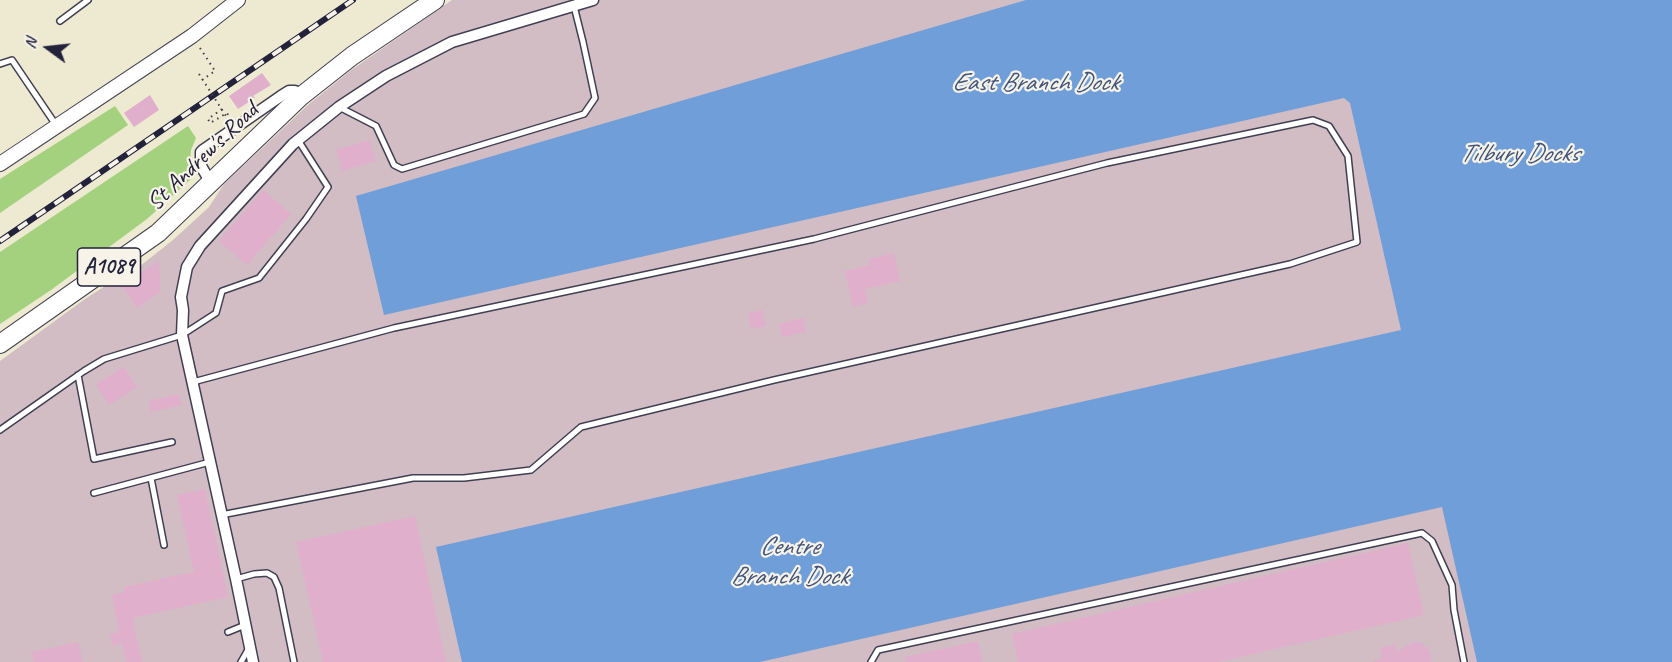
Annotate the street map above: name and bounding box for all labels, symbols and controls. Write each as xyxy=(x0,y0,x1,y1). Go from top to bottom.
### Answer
north arrow xyxy=(18,18,78,78)
text: N xyxy=(20,36,42,51)
water label: East Branch Dock xyxy=(952,67,1118,99)
street label: St Andrew's Road xyxy=(141,97,265,217)
water label: Tilbury Docks xyxy=(1460,138,1578,170)
road number: A1089 xyxy=(78,248,140,286)
water label: Centre Branch Dock xyxy=(730,531,848,592)

